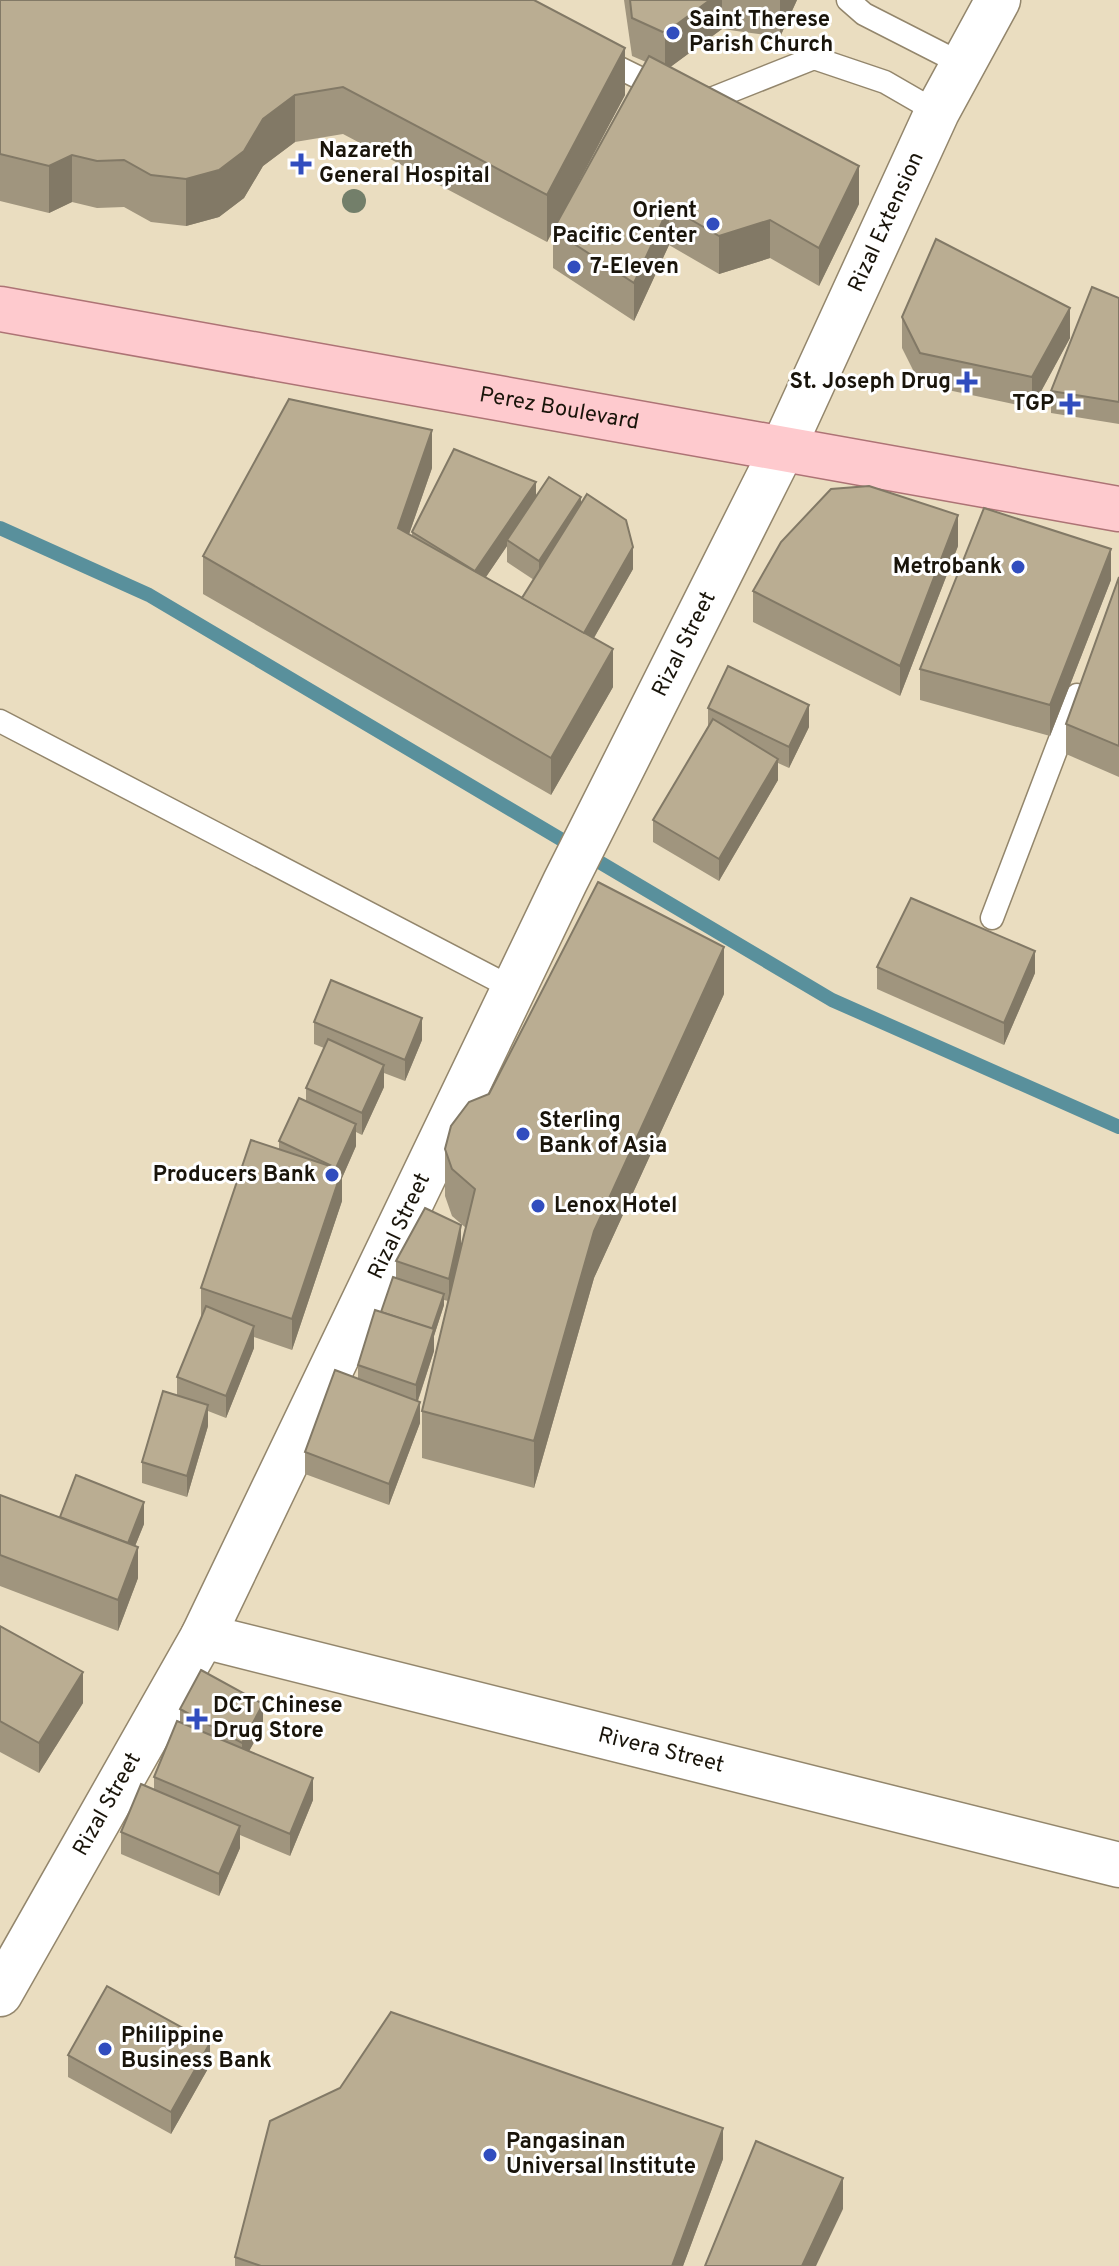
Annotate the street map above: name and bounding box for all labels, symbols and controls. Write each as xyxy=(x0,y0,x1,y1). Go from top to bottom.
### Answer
place label: Saint Therese Parish Church xyxy=(689,7,833,59)
marker: Saint Therese Parish Church xyxy=(664,24,682,42)
place label: Nazareth General Hospital xyxy=(319,138,490,190)
street label: Rizal Extension xyxy=(843,148,930,297)
marker: Nazareth General Hospital xyxy=(290,153,312,175)
place label: Orient Pacific Center xyxy=(552,198,697,250)
marker: Orient Pacific Center xyxy=(704,215,722,233)
place label: 7-Eleven xyxy=(590,254,679,281)
marker: 7-Eleven xyxy=(565,258,583,276)
place label: St. Joseph Drug xyxy=(790,369,951,396)
marker: St. Joseph Drug xyxy=(958,373,976,391)
street label: Perez Boulevard xyxy=(477,381,641,436)
place label: TGP xyxy=(1012,391,1054,418)
marker: TGP xyxy=(1061,395,1079,413)
place label: Metrobank xyxy=(893,554,1002,581)
marker: Metrobank xyxy=(1009,558,1027,576)
street label: Rizal Street xyxy=(647,587,722,701)
place label: Sterling Bank of Asia xyxy=(539,1108,667,1160)
marker: Sterling Bank of Asia xyxy=(514,1125,532,1143)
place label: Producers Bank xyxy=(153,1162,316,1189)
marker: Producers Bank xyxy=(323,1166,341,1184)
street label: Rizal Street xyxy=(363,1169,437,1284)
place label: Lenox Hotel xyxy=(554,1193,677,1220)
marker: Lenox Hotel xyxy=(529,1197,547,1215)
place label: DCT Chinese Drug Store xyxy=(213,1693,343,1745)
marker: DCT Chinese Drug Store xyxy=(188,1710,206,1728)
street label: Rivera Street xyxy=(595,1722,727,1779)
street label: Rizal Street xyxy=(68,1748,148,1861)
place label: Philippine Business Bank xyxy=(121,2023,272,2075)
marker: Philippine Business Bank xyxy=(96,2040,114,2058)
place label: Pangasinan Universal Institute xyxy=(506,2129,696,2181)
marker: Pangasinan Universal Institute xyxy=(481,2146,499,2164)

